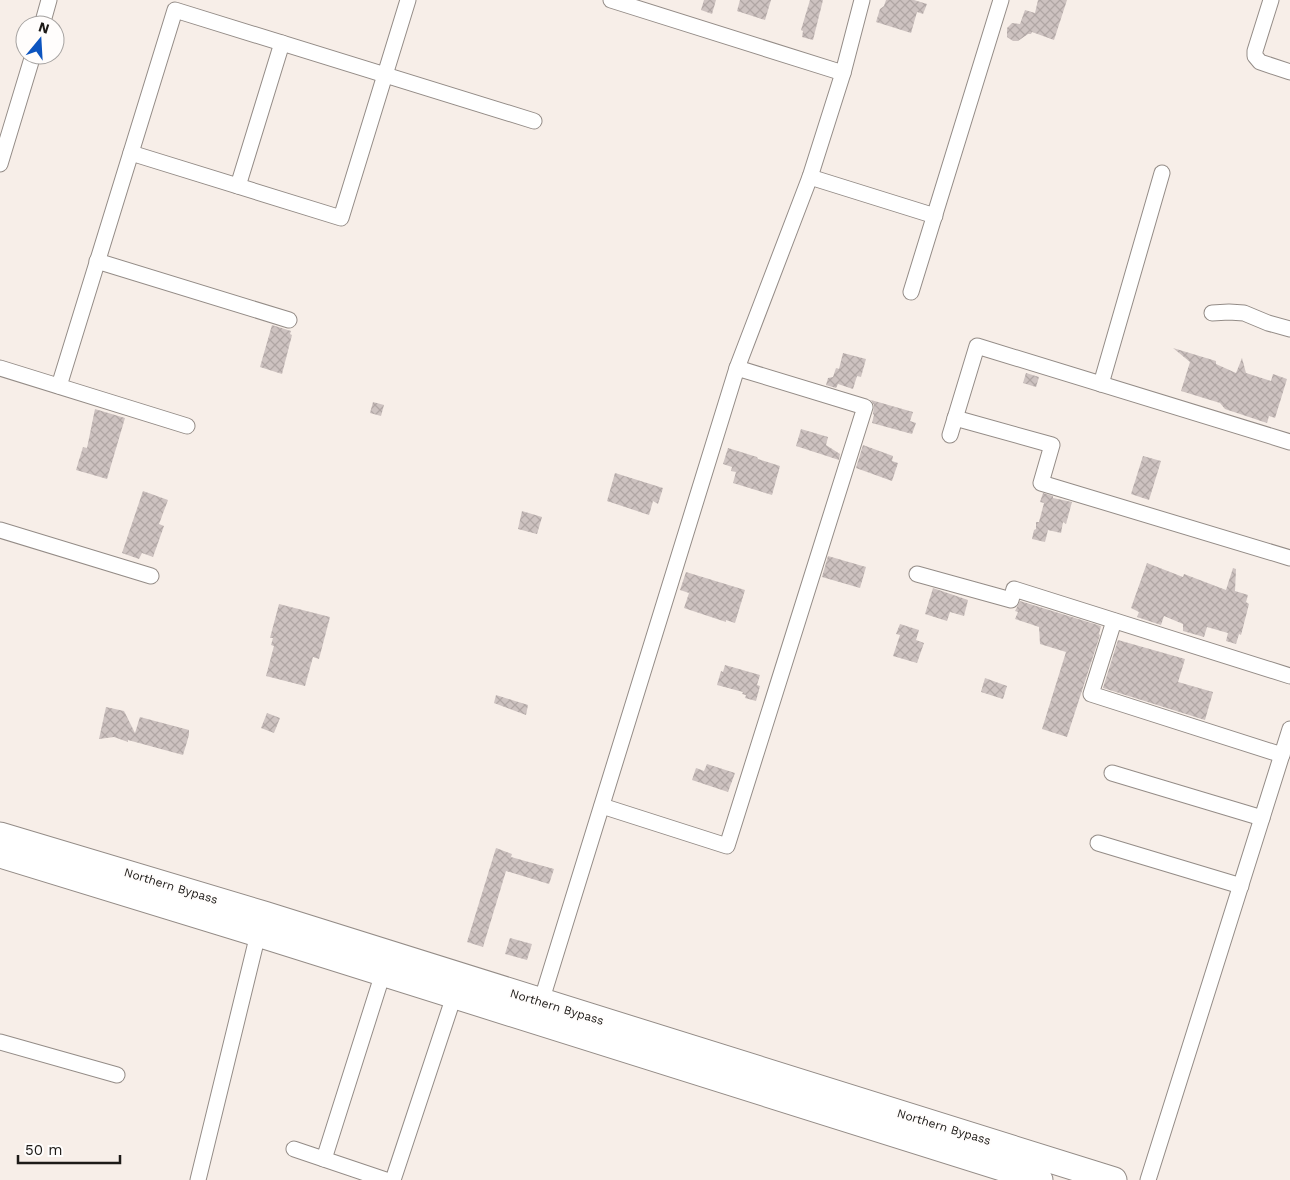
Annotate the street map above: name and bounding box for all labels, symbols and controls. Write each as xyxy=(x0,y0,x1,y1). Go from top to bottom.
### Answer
north arrow xyxy=(15,15,65,65)
text: N xyxy=(37,18,51,37)
street label: Northern Bypass xyxy=(122,865,220,907)
street label: Northern Bypass xyxy=(508,986,606,1028)
street label: Northern Bypass xyxy=(895,1106,993,1148)
scale bar xyxy=(18,1132,120,1164)
text: 50 m xyxy=(25,1141,62,1159)

